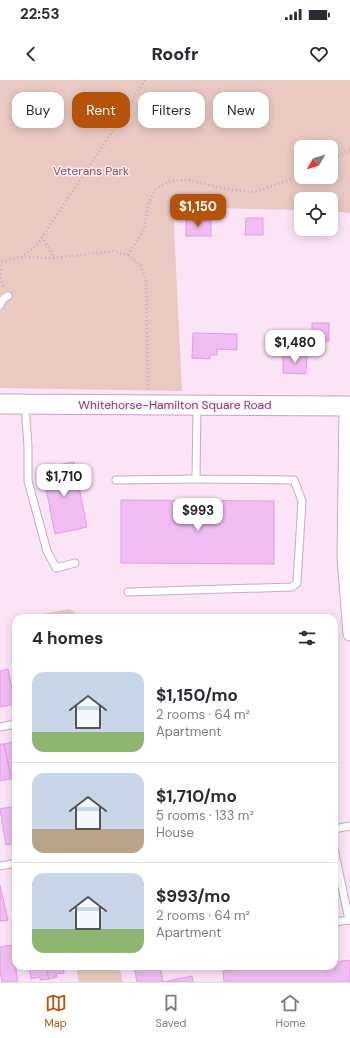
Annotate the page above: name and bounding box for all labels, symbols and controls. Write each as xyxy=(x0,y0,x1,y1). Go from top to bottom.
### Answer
text: 22:53 xyxy=(20,4,60,24)
text: Roofr xyxy=(151,42,199,66)
icon: back xyxy=(20,43,42,65)
icon: heart xyxy=(308,43,330,65)
chip: Buy xyxy=(12,92,64,128)
chip: Rent xyxy=(72,92,130,128)
chip: Filters xyxy=(138,92,205,128)
chip: New xyxy=(213,92,269,128)
north arrow xyxy=(294,140,338,184)
map controls xyxy=(294,140,338,236)
park label: Veterans Park xyxy=(53,163,129,179)
button: locate xyxy=(294,192,338,236)
pin: $1,150 xyxy=(165,194,231,228)
text: $1,150 xyxy=(179,198,217,215)
pin: $1,480 xyxy=(262,330,328,364)
text: $1,480 xyxy=(274,334,316,351)
street label: Whitehorse-Hamilton Square Road xyxy=(78,397,272,413)
pin: $1,710 xyxy=(31,464,97,498)
text: $1,710 xyxy=(46,468,82,485)
pin: $993 xyxy=(174,498,222,532)
text: $993 xyxy=(182,502,214,519)
text: 4 homes xyxy=(32,627,103,649)
icon: filters xyxy=(296,627,318,649)
text: $1,150/mo xyxy=(156,684,238,706)
icon: home xyxy=(64,688,112,736)
text: 2 rooms · 64 m² xyxy=(156,706,250,723)
text: Apartment xyxy=(156,723,221,740)
text: $1,710/mo xyxy=(156,785,237,807)
icon: home xyxy=(64,789,112,837)
text: 5 rooms · 133 m² xyxy=(156,807,254,824)
text: House xyxy=(156,824,194,841)
text: $993/mo xyxy=(156,885,231,907)
icon: home xyxy=(64,889,112,937)
text: 2 rooms · 64 m² xyxy=(156,907,250,924)
text: Apartment xyxy=(156,924,221,941)
tab: Map xyxy=(44,992,67,1030)
tab: Saved xyxy=(156,992,186,1030)
tab: Home xyxy=(275,992,305,1030)

